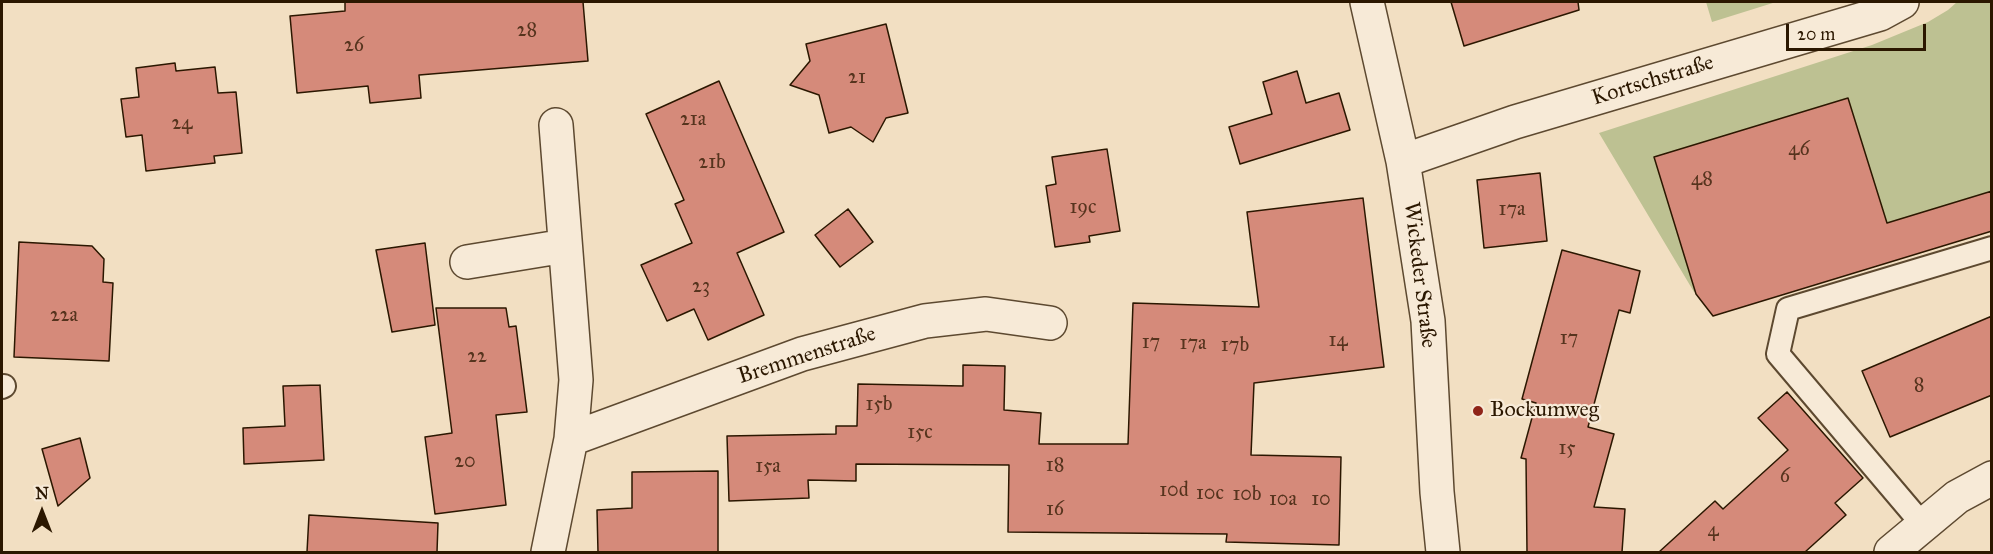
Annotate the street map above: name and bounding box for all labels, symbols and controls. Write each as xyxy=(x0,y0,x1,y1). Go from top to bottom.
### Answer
scale bar xyxy=(1789,12,1928,50)
house number: 28 xyxy=(517,19,537,43)
text: 20 m xyxy=(1797,23,1835,45)
house number: 26 xyxy=(344,34,364,58)
street label: Kortschstraße xyxy=(1589,50,1717,112)
house number: 21 xyxy=(848,66,866,90)
house number: 21a xyxy=(680,108,706,132)
house number: 24 xyxy=(171,112,193,136)
house number: 46 xyxy=(1788,138,1810,162)
house number: 21b xyxy=(698,151,726,175)
house number: 48 xyxy=(1691,168,1713,192)
house number: 19c xyxy=(1070,196,1096,220)
house number: 17a xyxy=(1498,198,1526,222)
street label: Wickeder Straße xyxy=(1397,200,1441,350)
house number: 23 xyxy=(692,275,710,299)
house number: 22a xyxy=(50,304,78,328)
street label: Bremmenstraße xyxy=(735,321,879,391)
house number: 17 xyxy=(1560,327,1578,351)
house number: 14 xyxy=(1328,329,1348,353)
house number: 17 xyxy=(1142,331,1160,355)
house number: 17a xyxy=(1179,332,1207,356)
house number: 17b xyxy=(1221,334,1249,358)
house number: 22 xyxy=(467,345,487,369)
house number: 8 xyxy=(1914,374,1924,398)
house number: 15b xyxy=(866,393,892,417)
place label: Bockumweg xyxy=(1490,398,1599,424)
marker: Bockumweg xyxy=(1471,404,1485,418)
house number: 15c xyxy=(907,421,933,445)
house number: 15 xyxy=(1558,437,1576,461)
house number: 20 xyxy=(454,450,476,474)
house number: 18 xyxy=(1046,454,1064,478)
house number: 15a xyxy=(755,455,781,479)
house number: 6 xyxy=(1780,465,1790,489)
house number: 10d xyxy=(1159,479,1189,503)
north arrow xyxy=(12,482,72,542)
house number: 10c xyxy=(1196,482,1224,506)
house number: 10b xyxy=(1232,483,1262,507)
text: N xyxy=(35,484,49,503)
house number: 10a xyxy=(1269,488,1297,512)
house number: 10 xyxy=(1311,488,1331,512)
house number: 16 xyxy=(1046,498,1064,522)
house number: 4 xyxy=(1707,519,1719,543)

